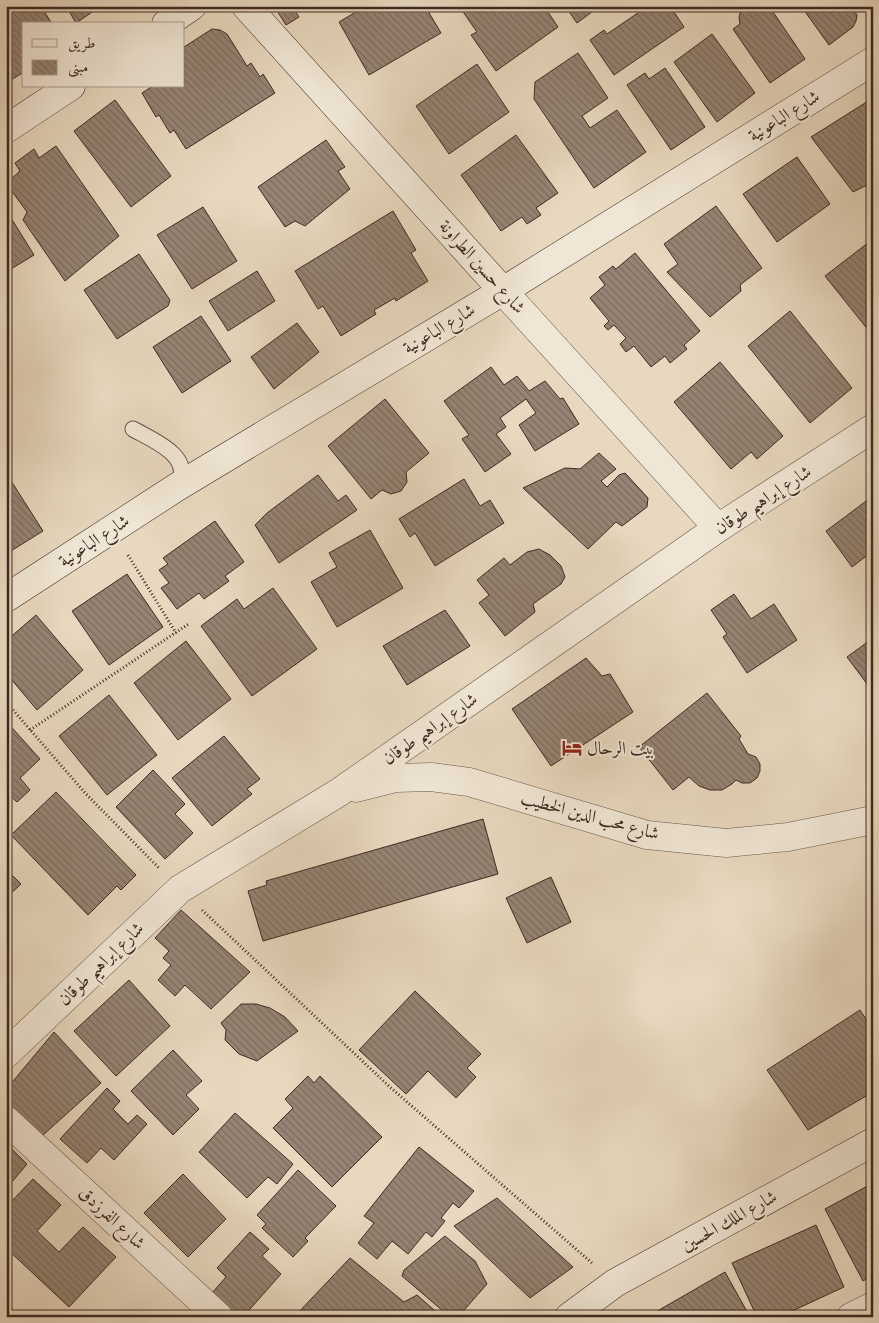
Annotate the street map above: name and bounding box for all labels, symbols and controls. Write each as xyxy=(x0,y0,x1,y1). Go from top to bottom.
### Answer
legend xyxy=(22,22,185,88)
text: طريق xyxy=(68,34,95,53)
text: مبنى xyxy=(68,58,88,78)
street label: شارع الباعونية xyxy=(744,85,826,150)
street label: شارع حسين الطراونة xyxy=(431,215,530,321)
street label: شارع الباعونية xyxy=(399,299,481,362)
street label: شارع إبراهيم طوقان xyxy=(710,460,819,545)
street label: شارع الباعونية xyxy=(54,510,135,575)
street label: شارع إبراهيم طوقان xyxy=(378,688,485,775)
hotel icon: بيت الرحال xyxy=(561,737,583,759)
place label: بيت الرحال xyxy=(587,737,654,760)
street label: شارع محب الدين الخطيب xyxy=(517,786,662,848)
street label: شارع إبراهيم طوقان xyxy=(53,917,153,1015)
street label: شارع الفرزدق xyxy=(72,1181,150,1257)
street label: شارع الملك الحسين xyxy=(677,1185,783,1259)

